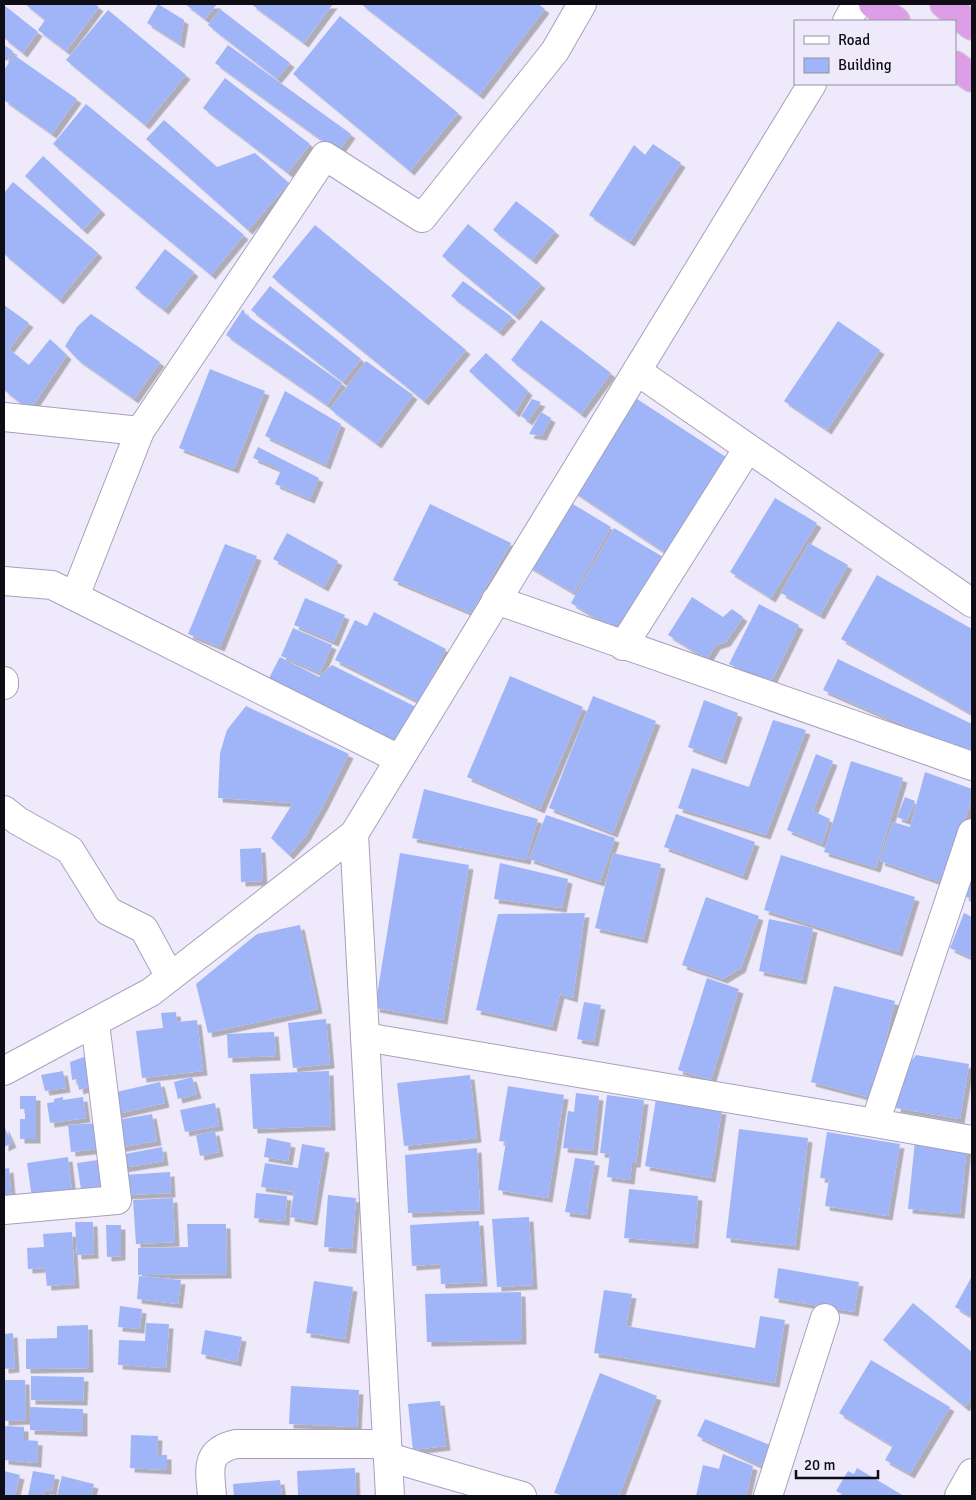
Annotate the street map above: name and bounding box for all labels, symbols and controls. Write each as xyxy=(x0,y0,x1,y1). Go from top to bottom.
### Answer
legend xyxy=(794,20,956,85)
text: Road xyxy=(838,31,870,49)
text: Building xyxy=(838,56,892,74)
scale bar xyxy=(796,1448,878,1480)
text: 20 m xyxy=(804,1456,835,1474)

